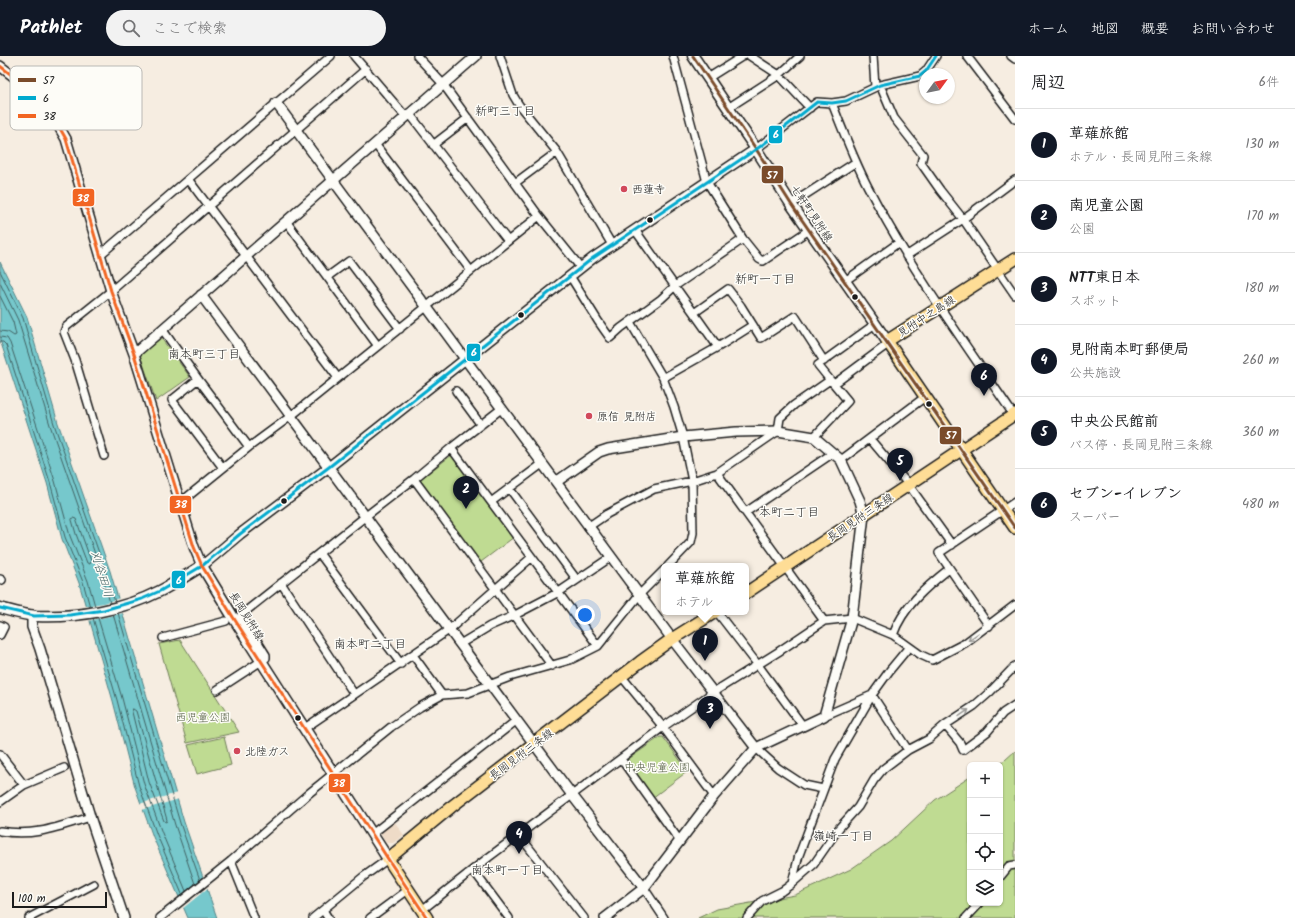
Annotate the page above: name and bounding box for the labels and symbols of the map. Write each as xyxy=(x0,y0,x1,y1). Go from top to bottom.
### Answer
legend xyxy=(10,66,142,130)
north arrow xyxy=(919,68,955,104)
text: 57 xyxy=(43,72,55,90)
text: 6 xyxy=(43,90,49,108)
district label: 新町三丁目 xyxy=(475,102,535,121)
text: 38 xyxy=(43,108,56,126)
line badge: 6 xyxy=(768,125,783,144)
text: 6 xyxy=(773,126,779,144)
line badge: 57 xyxy=(761,165,784,184)
text: 57 xyxy=(766,167,778,185)
place label: 西蓮寺 xyxy=(632,181,665,199)
street label: 七軒町見附線 xyxy=(785,181,837,246)
marker: 西蓮寺 xyxy=(619,184,629,194)
line badge: 38 xyxy=(72,188,95,207)
text: 38 xyxy=(76,190,90,208)
unlabelled marker xyxy=(645,215,655,225)
district label: 新町一丁目 xyxy=(735,270,795,289)
street label: 見附中之島線 xyxy=(894,291,959,342)
unlabelled marker xyxy=(850,292,860,302)
unlabelled marker xyxy=(516,310,526,320)
line badge: 6 xyxy=(466,343,481,362)
text: 6 xyxy=(471,344,477,362)
district label: 南本町三丁目 xyxy=(168,345,240,364)
pin: 6 xyxy=(971,363,997,396)
unlabelled marker xyxy=(924,399,934,409)
place label: 原信 見附店 xyxy=(597,408,656,426)
marker: 原信 見附店 xyxy=(584,411,594,421)
line badge: 57 xyxy=(939,426,962,445)
text: 57 xyxy=(945,427,957,445)
pin: 5 xyxy=(887,448,913,481)
pin: 2 xyxy=(453,476,479,509)
street label: 長岡見附三条線 xyxy=(824,489,898,547)
line badge: 38 xyxy=(169,495,192,514)
text: 38 xyxy=(174,496,188,514)
unlabelled marker xyxy=(279,496,289,506)
district label: 本町二丁目 xyxy=(759,503,819,522)
water label: 刈谷田川 xyxy=(85,548,118,600)
line badge: 6 xyxy=(171,570,186,589)
text: 6 xyxy=(176,572,182,590)
street label: 長岡見附線 xyxy=(224,588,268,645)
your location xyxy=(575,605,595,625)
pin: 1 xyxy=(692,628,718,661)
one-way arrow xyxy=(968,633,979,641)
district label: 南本町二丁目 xyxy=(334,635,406,654)
pin: 3 xyxy=(697,696,723,729)
park label: 西児童公園 xyxy=(176,709,231,727)
one-way arrow xyxy=(958,709,969,717)
unlabelled marker xyxy=(293,713,303,723)
street label: 長岡見附三条線 xyxy=(485,724,558,785)
place label: 北陸ガス xyxy=(245,743,289,761)
marker: 北陸ガス xyxy=(232,746,242,756)
park label: 中央児童公園 xyxy=(624,759,690,777)
line badge: 38 xyxy=(328,773,351,793)
text: 38 xyxy=(332,775,346,793)
pin: 4 xyxy=(506,821,532,854)
district label: 嶺崎一丁目 xyxy=(813,827,873,846)
district label: 南本町一丁目 xyxy=(471,861,543,880)
scale bar xyxy=(12,890,107,909)

